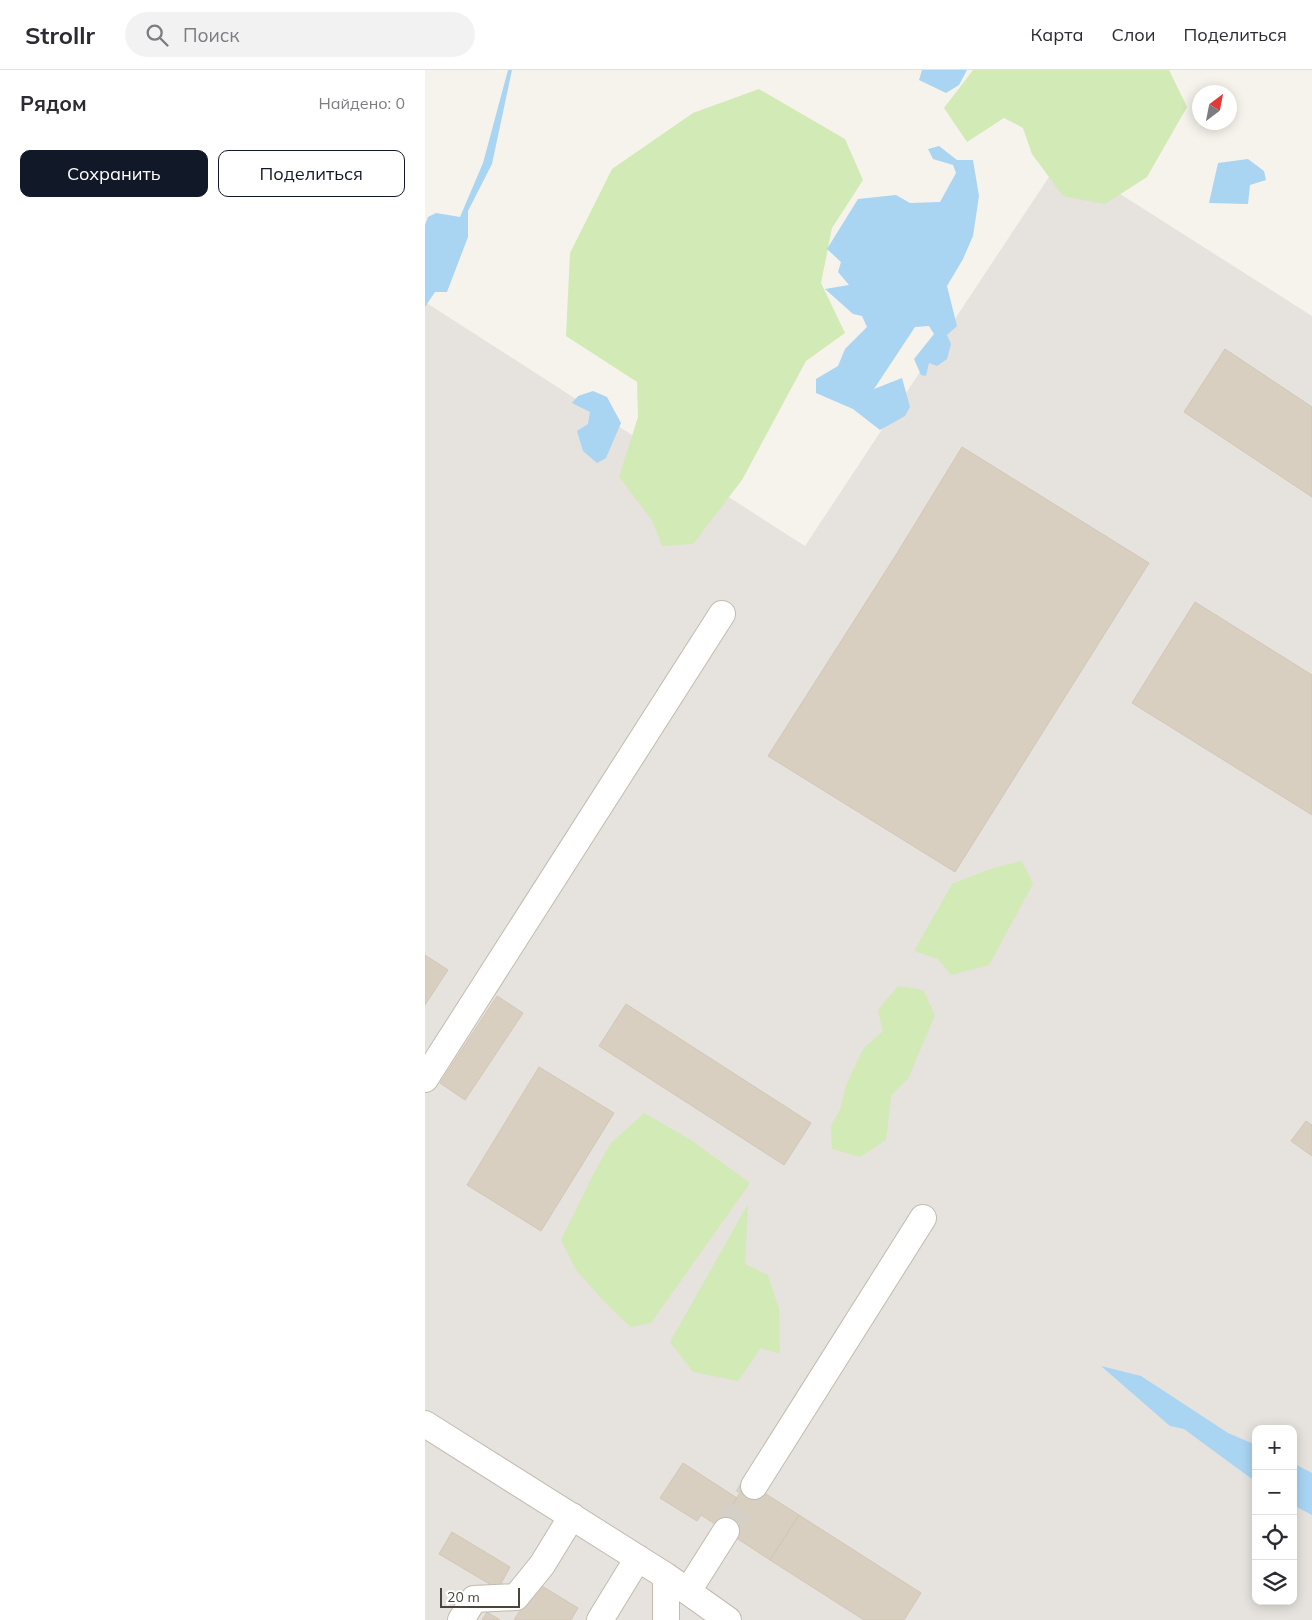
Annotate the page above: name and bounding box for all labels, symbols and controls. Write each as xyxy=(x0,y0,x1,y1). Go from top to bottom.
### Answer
search box xyxy=(125,12,475,57)
text: Strollr xyxy=(25,20,95,50)
icon: search xyxy=(143,21,171,49)
text: Поиск xyxy=(183,23,240,47)
text: Карта xyxy=(1031,23,1083,46)
text: Слои xyxy=(1111,23,1156,46)
text: Поделиться xyxy=(1184,23,1287,46)
north arrow xyxy=(1192,85,1237,130)
text: Рядом xyxy=(20,90,87,116)
text: Найдено: 0 xyxy=(319,93,405,113)
button: Сохранить xyxy=(20,150,208,197)
button: Поделиться xyxy=(218,150,405,197)
map controls xyxy=(1252,1425,1297,1605)
button: + xyxy=(1252,1425,1297,1470)
button: − xyxy=(1252,1470,1297,1515)
button: locate xyxy=(1252,1515,1297,1560)
button: layers xyxy=(1252,1560,1297,1605)
scale bar xyxy=(440,1585,520,1608)
text: 20 m xyxy=(447,1588,480,1606)

